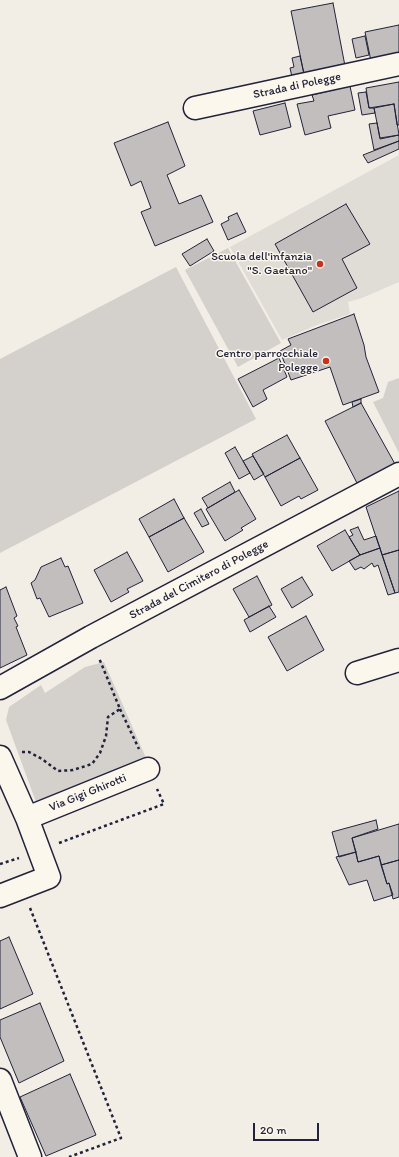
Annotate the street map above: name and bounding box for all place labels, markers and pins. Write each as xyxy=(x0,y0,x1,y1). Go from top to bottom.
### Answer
place label: Scuola dell'infanzia "S. Gaetano" xyxy=(211,250,312,278)
marker: Scuola dell'infanzia "S. Gaetano" xyxy=(315,259,325,269)
place label: Centro parrocchiale Polegge xyxy=(216,347,318,375)
marker: Centro parrocchiale Polegge xyxy=(321,356,331,366)

